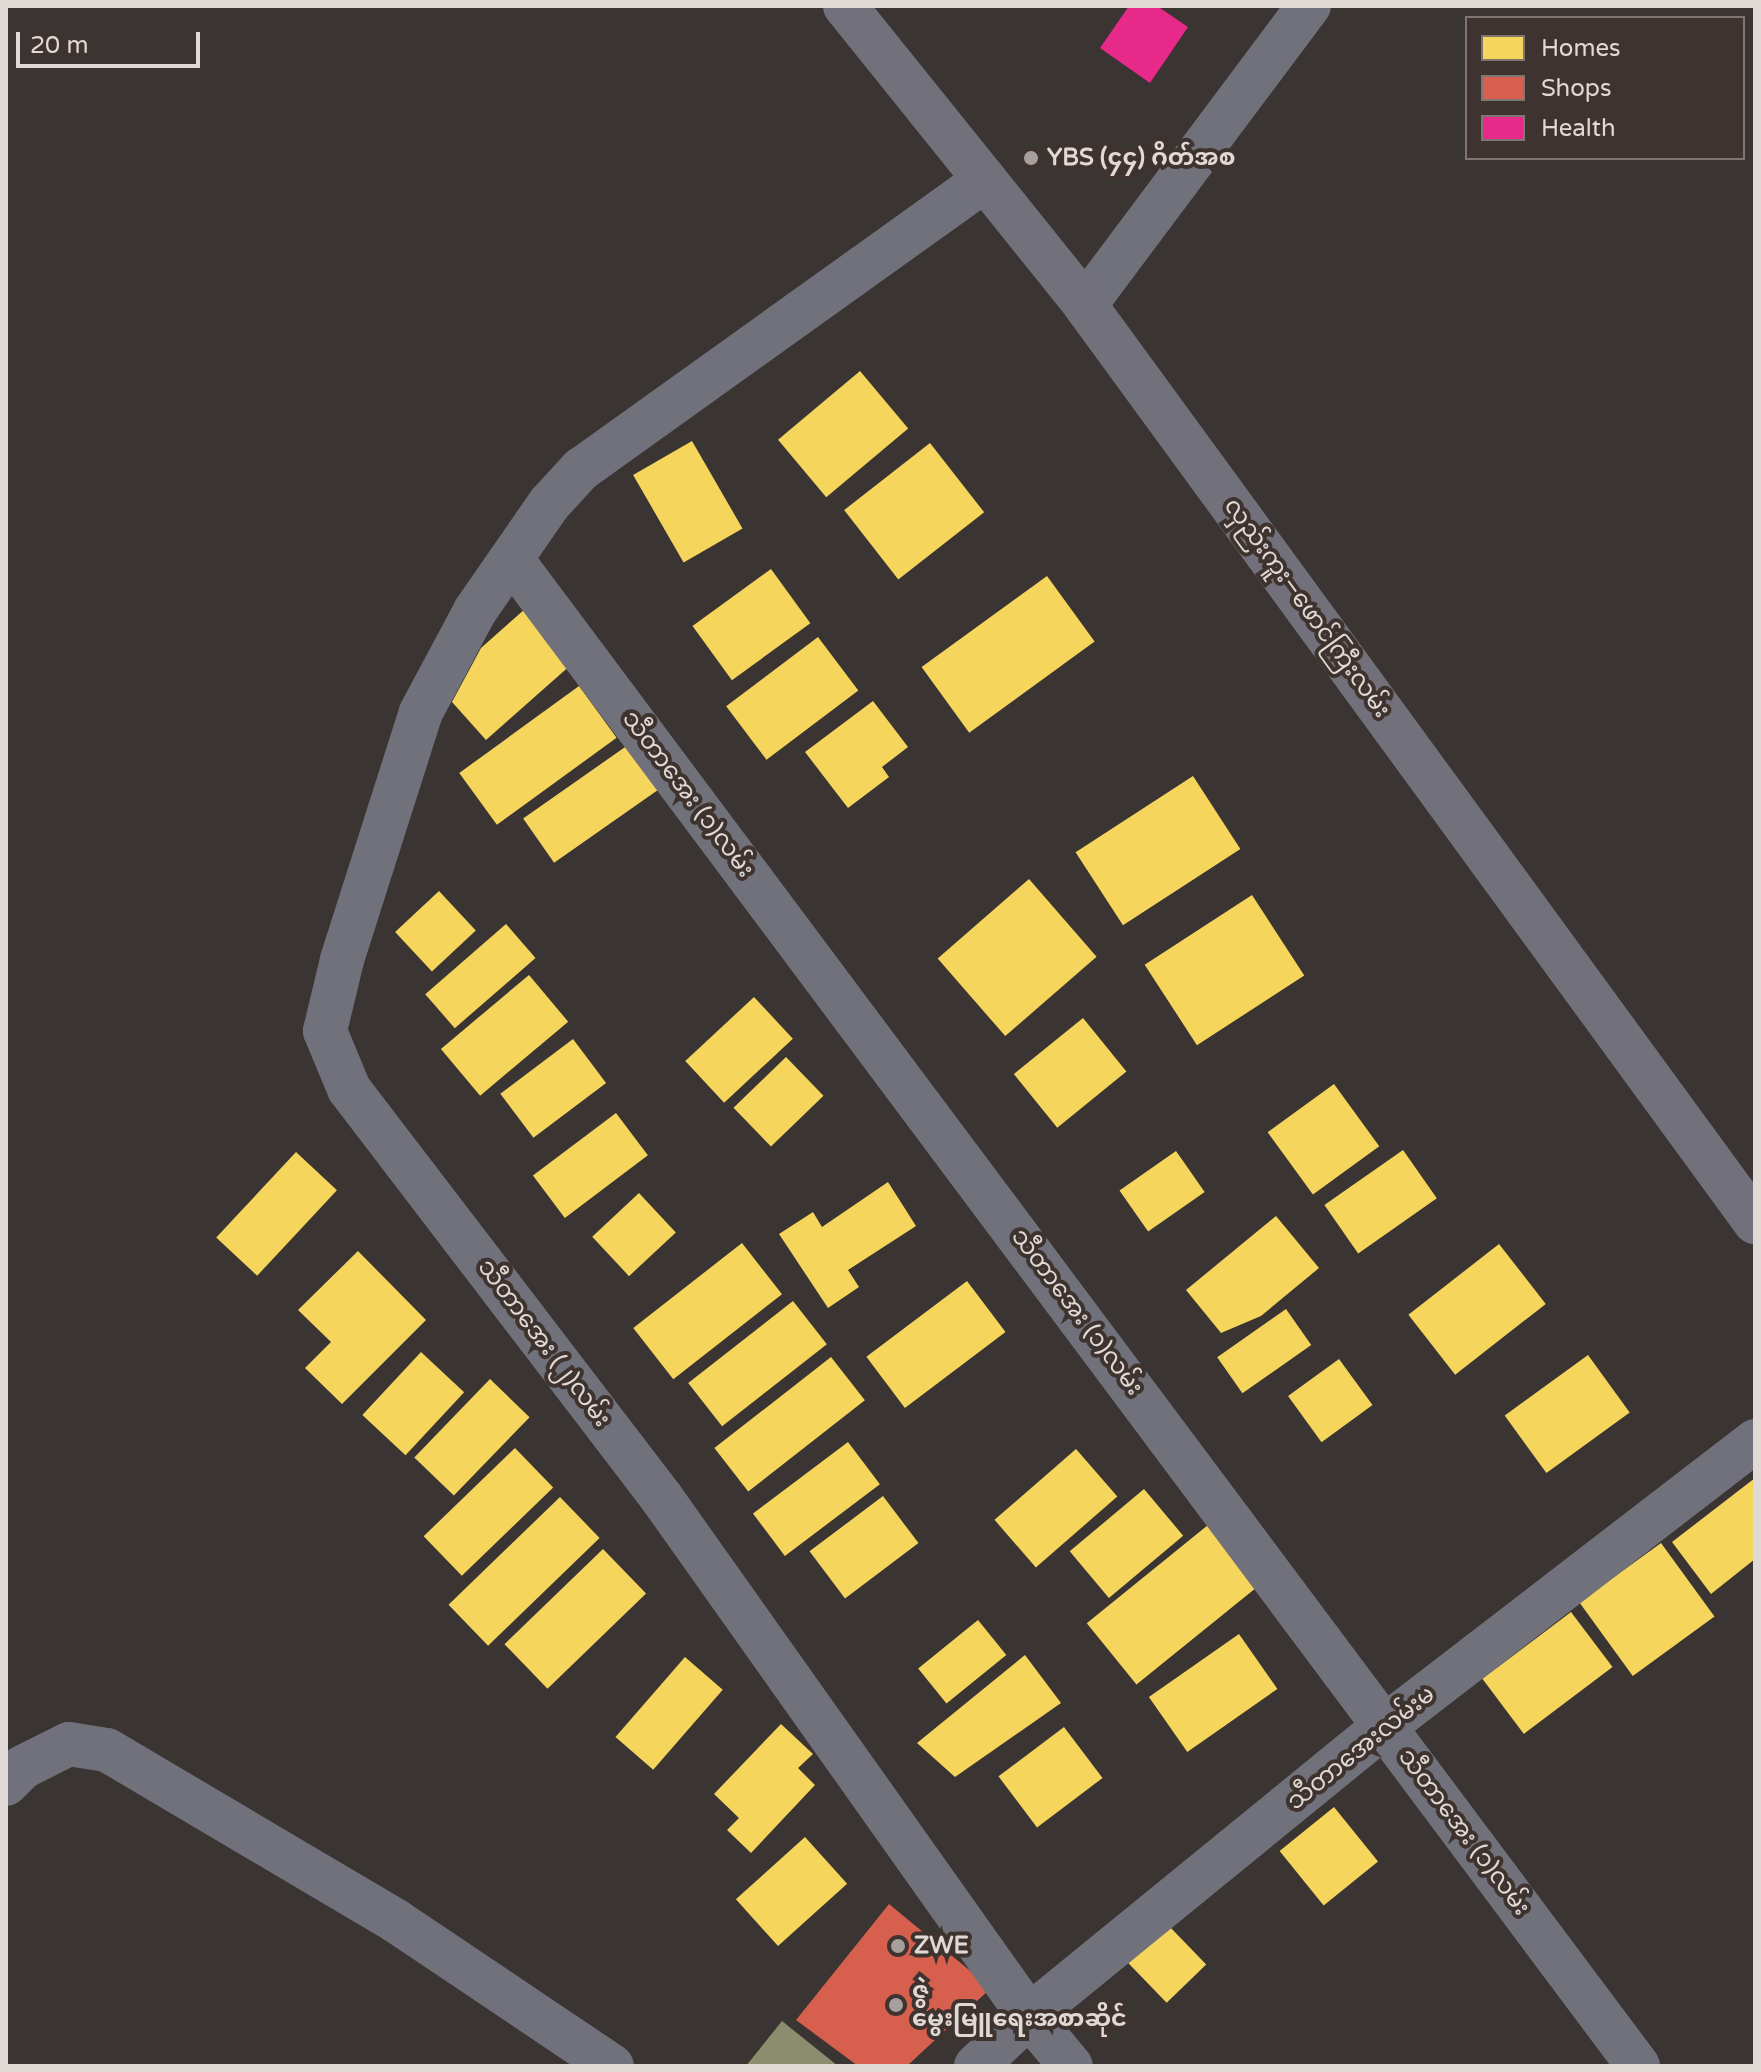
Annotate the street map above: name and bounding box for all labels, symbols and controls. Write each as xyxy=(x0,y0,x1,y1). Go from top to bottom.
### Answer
scale bar xyxy=(20,16,204,66)
legend xyxy=(1465,16,1745,160)
text: 20 m xyxy=(30,31,88,60)
text: Homes xyxy=(1541,34,1621,63)
text: Shops xyxy=(1541,74,1611,103)
text: Health xyxy=(1541,114,1616,143)
place label: YBS (၄၄) ဂိတ်အစ xyxy=(1047,144,1235,172)
marker: YBS (၄၄) ဂိတ်အစ xyxy=(1022,149,1040,167)
street label: လှည်းကူး−ဖောင်ကြီးလမ်း xyxy=(1218,493,1396,723)
street label: သီတာအေး (၁)လမ်း xyxy=(616,705,760,883)
street label: သီတာအေး (၁)လမ်း xyxy=(1005,1223,1149,1401)
street label: သီတာအေး (၂)လမ်း xyxy=(472,1253,616,1433)
street label: သီတာအေးလမ်းမ xyxy=(1281,1680,1441,1816)
street label: သီတာအေး (၁)လမ်း xyxy=(1392,1743,1536,1921)
place label: ZWE xyxy=(914,1932,969,1960)
marker: ZWE xyxy=(889,1937,907,1955)
place label: ဇွဲ မွေးမြူရေးအစာဆိုင် xyxy=(912,1977,1127,2033)
marker: ဇွဲ မွေးမြူရေးအစာဆိုင် xyxy=(887,1996,905,2014)

